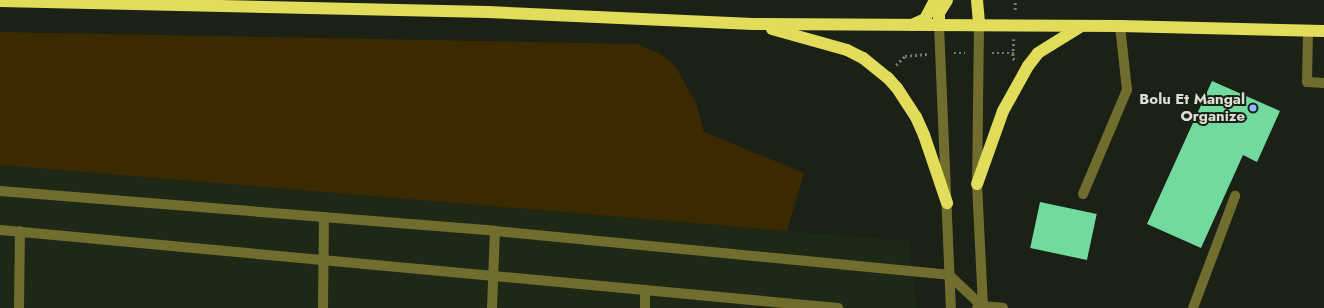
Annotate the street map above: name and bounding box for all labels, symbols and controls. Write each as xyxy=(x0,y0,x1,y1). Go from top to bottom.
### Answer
place label: Bolu Et Mangal Organize xyxy=(1139,90,1245,125)
marker: Bolu Et Mangal Organize xyxy=(1248,103,1258,113)

